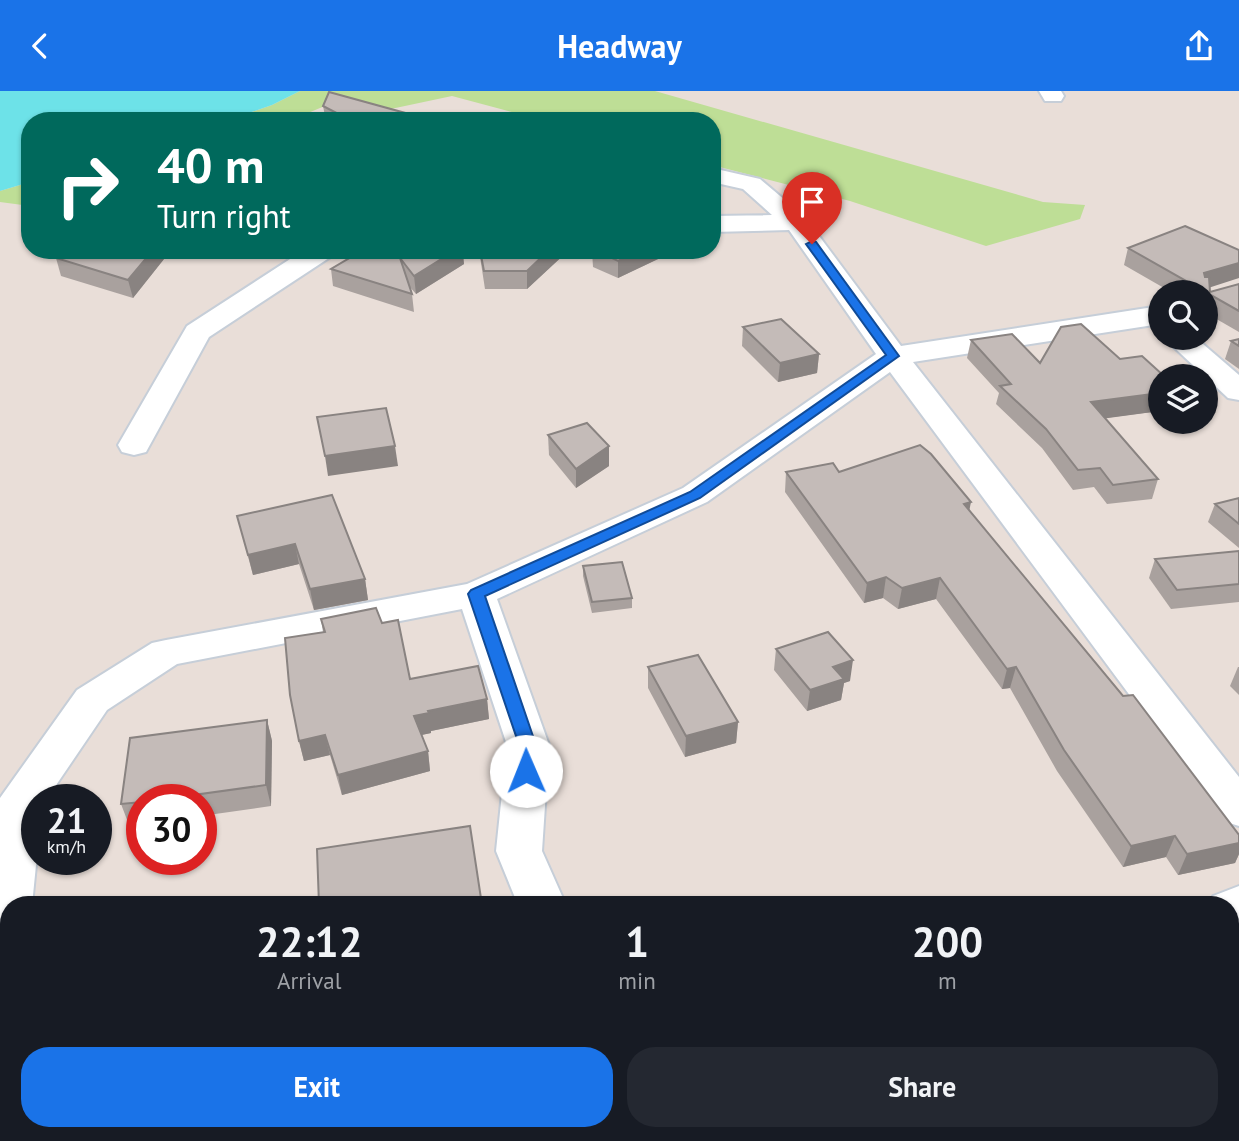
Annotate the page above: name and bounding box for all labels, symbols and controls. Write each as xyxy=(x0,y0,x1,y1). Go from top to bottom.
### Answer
text: Headway xyxy=(557,25,682,67)
icon: back xyxy=(21,27,59,65)
icon: share xyxy=(1180,27,1218,65)
text: 40 m xyxy=(157,133,264,197)
icon: right xyxy=(42,140,133,231)
pin xyxy=(782,172,842,244)
icon: arrive xyxy=(793,183,831,221)
text: Turn right xyxy=(157,195,291,237)
map controls xyxy=(1148,280,1218,434)
button: search xyxy=(1148,280,1218,350)
button: layers xyxy=(1148,364,1218,434)
position arrow xyxy=(489,734,563,808)
speed limit sign: 30 xyxy=(126,784,217,875)
text: 21 xyxy=(47,797,86,843)
text: km/h xyxy=(47,835,86,858)
text: 22:12 xyxy=(256,914,362,969)
text: 1 xyxy=(625,914,649,969)
text: 200 xyxy=(912,914,983,969)
text: Arrival xyxy=(277,966,341,995)
text: min xyxy=(618,966,656,995)
text: m xyxy=(938,966,957,995)
button: Exit xyxy=(21,1047,613,1127)
button: Share xyxy=(627,1047,1218,1127)

